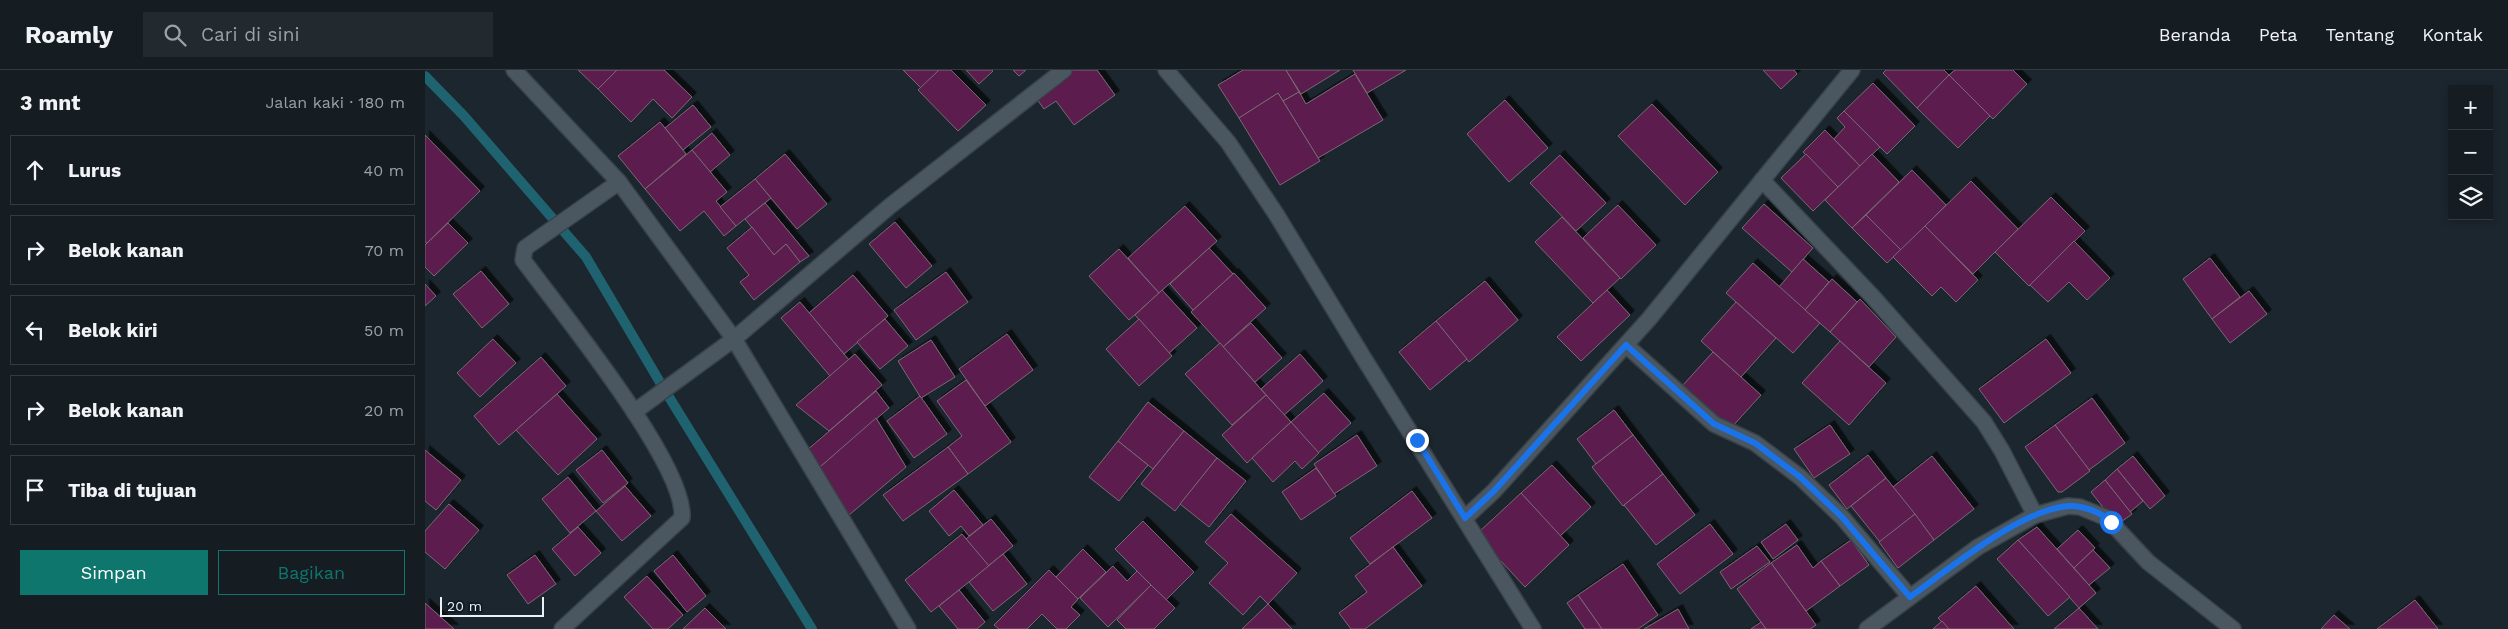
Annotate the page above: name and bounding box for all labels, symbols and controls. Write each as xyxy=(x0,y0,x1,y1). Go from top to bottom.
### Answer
search box xyxy=(143,12,493,57)
text: Roamly xyxy=(25,21,113,49)
icon: search xyxy=(161,21,189,49)
text: Cari di sini xyxy=(201,23,299,46)
text: Beranda xyxy=(2159,24,2231,45)
text: Peta xyxy=(2259,24,2297,45)
text: Tentang xyxy=(2325,24,2394,45)
text: Kontak xyxy=(2422,24,2483,45)
map controls xyxy=(2448,85,2493,220)
button: + xyxy=(2448,85,2493,130)
text: 3 mnt xyxy=(20,90,80,115)
text: Jalan kaki · 180 m xyxy=(266,93,405,112)
button: − xyxy=(2448,130,2493,175)
icon: ahead xyxy=(21,156,49,184)
text: Lurus xyxy=(68,159,121,182)
text: 40 m xyxy=(364,161,404,180)
button: layers xyxy=(2448,175,2493,220)
icon: right xyxy=(21,236,49,264)
text: Belok kanan xyxy=(68,239,184,262)
text: 70 m xyxy=(365,241,404,260)
icon: left xyxy=(21,316,49,344)
text: Belok kiri xyxy=(68,319,158,342)
text: 50 m xyxy=(364,321,404,340)
icon: right xyxy=(21,396,49,424)
text: Belok kanan xyxy=(68,399,184,422)
text: 20 m xyxy=(364,401,404,420)
route end xyxy=(1406,429,1429,452)
icon: arrive xyxy=(21,476,49,504)
text: Tiba di tujuan xyxy=(68,479,197,502)
route start xyxy=(2100,511,2123,534)
button: Simpan xyxy=(20,550,208,595)
button: Bagikan xyxy=(218,550,405,595)
scale bar xyxy=(440,594,544,617)
text: 20 m xyxy=(447,598,482,614)

